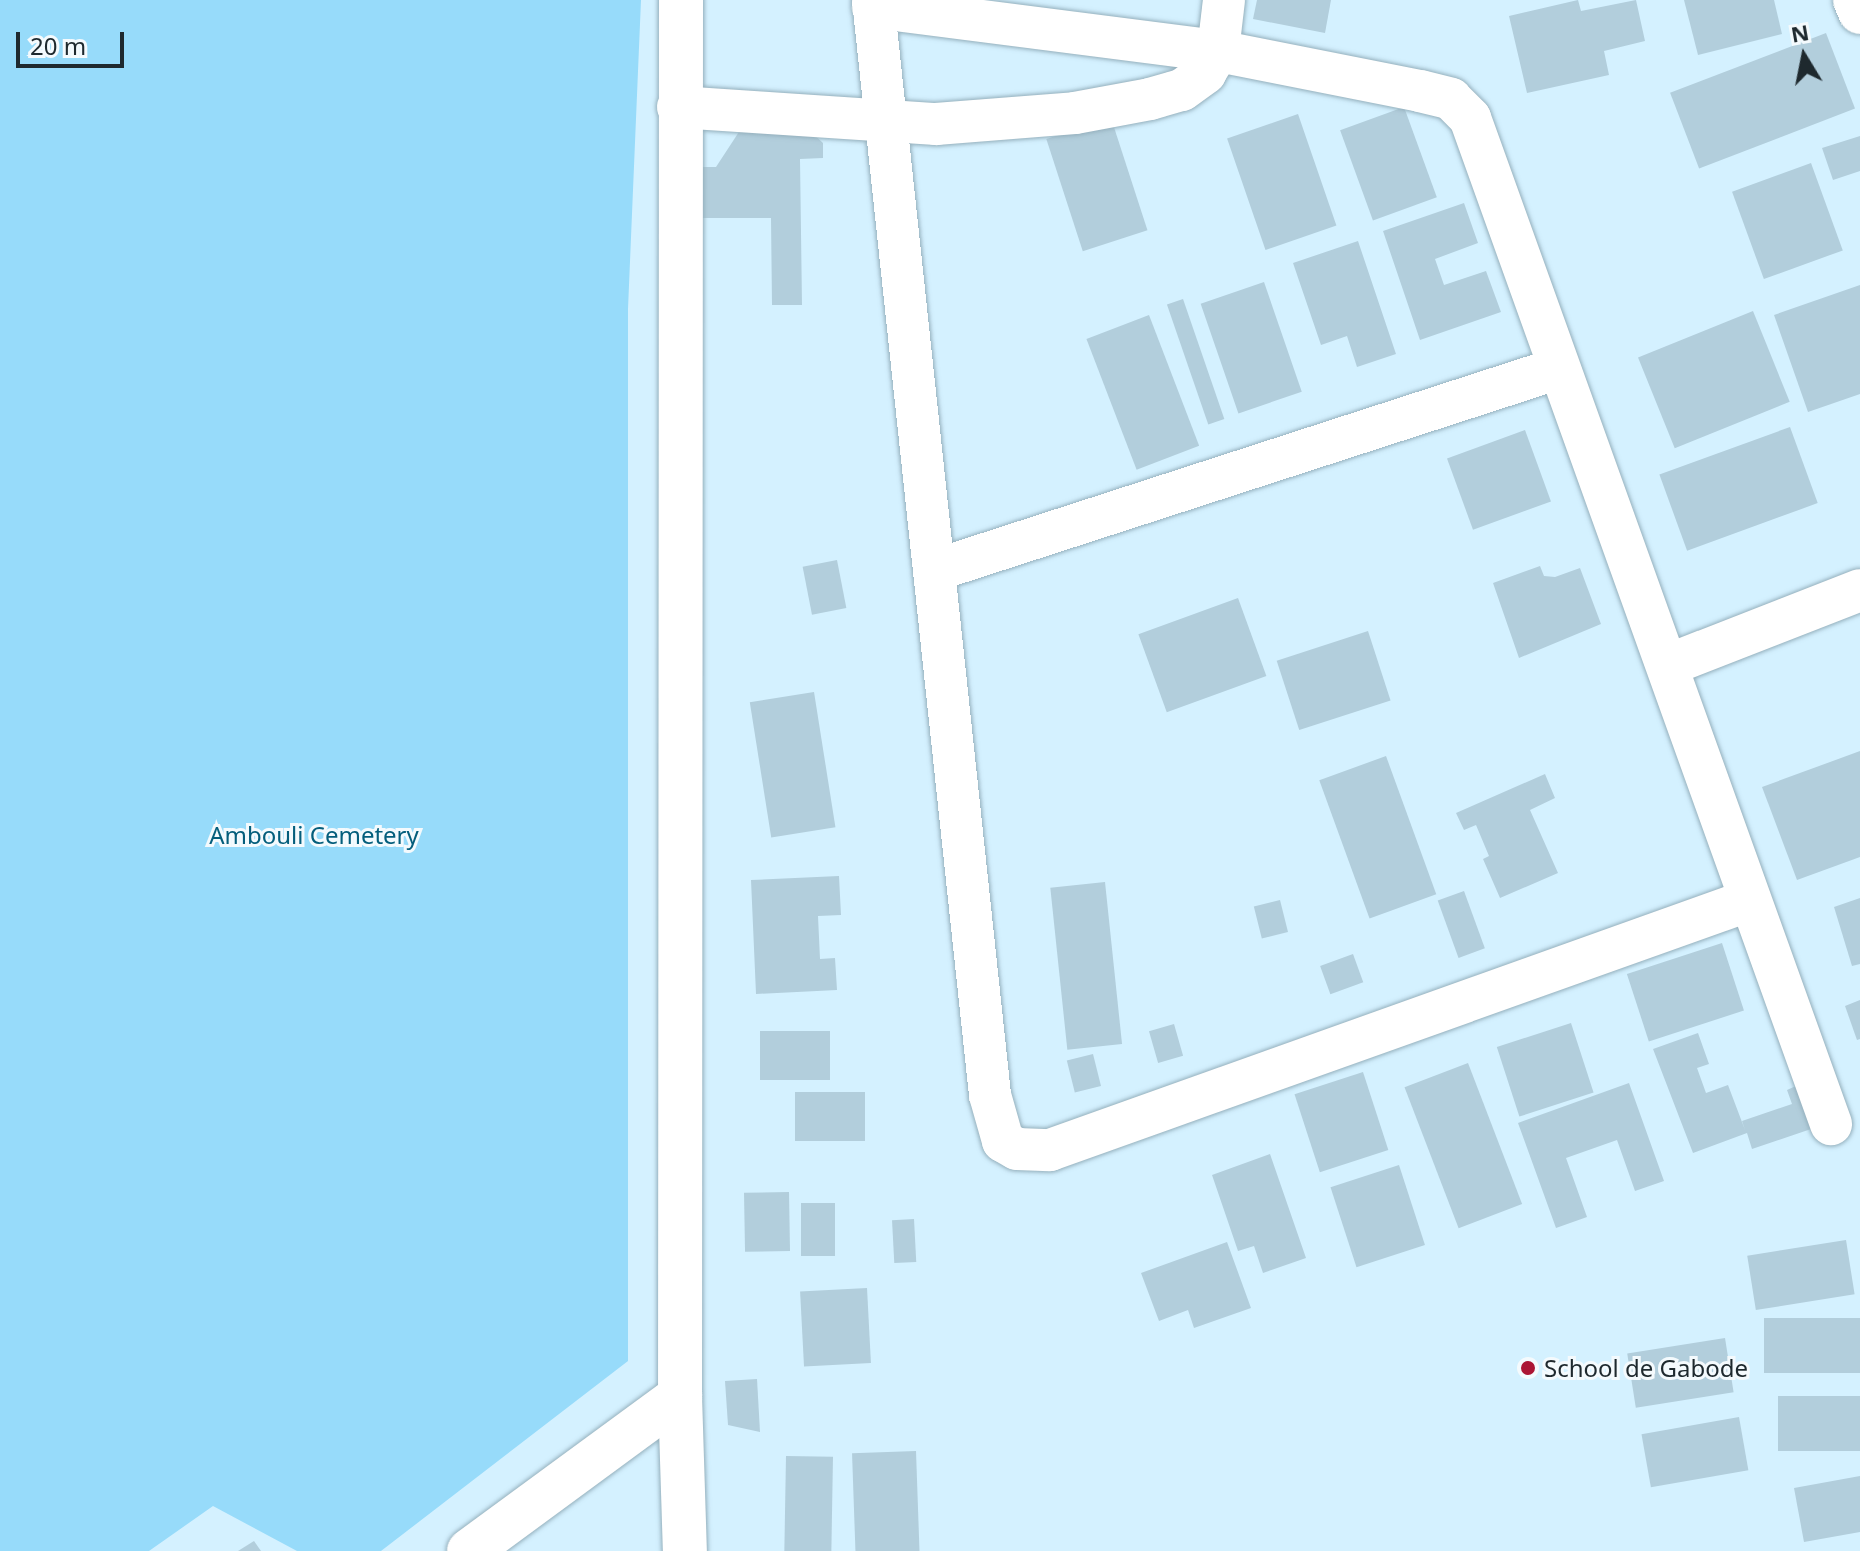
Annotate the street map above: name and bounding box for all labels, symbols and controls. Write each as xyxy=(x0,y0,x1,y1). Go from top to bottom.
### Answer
scale bar xyxy=(20,16,128,66)
north arrow xyxy=(1764,16,1844,96)
text: N xyxy=(1788,16,1811,49)
text: 20 m xyxy=(30,29,86,62)
park label: Ambouli Cemetery xyxy=(209,821,419,849)
place label: School de Gabode xyxy=(1544,1354,1748,1382)
marker: School de Gabode xyxy=(1519,1359,1537,1377)

